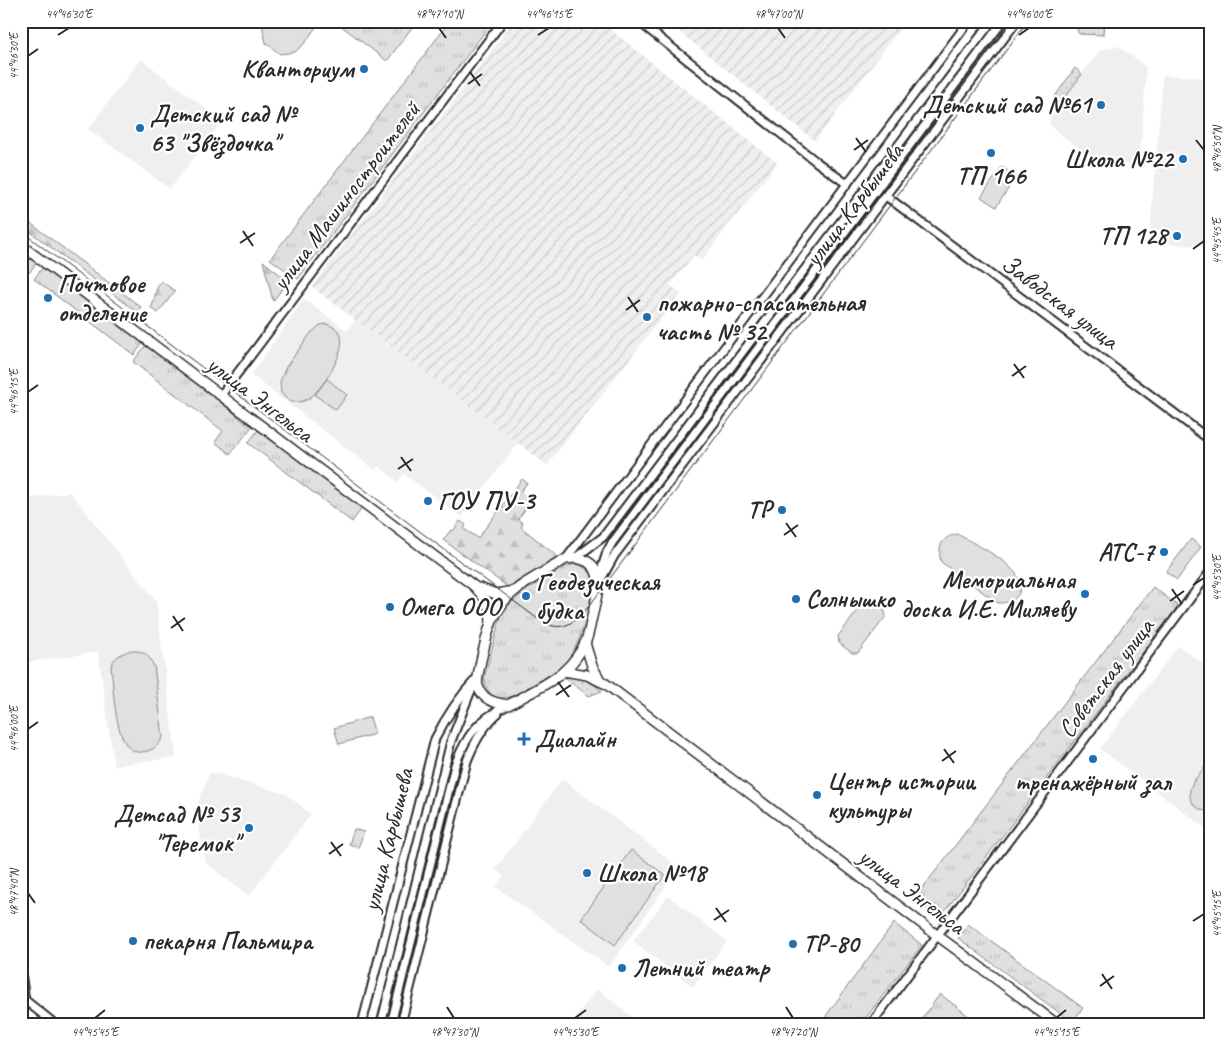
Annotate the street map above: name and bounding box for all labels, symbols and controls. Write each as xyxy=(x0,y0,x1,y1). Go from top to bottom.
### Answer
text: 44°46'30"E xyxy=(46,6,94,22)
text: 48°47'10"N xyxy=(415,6,464,22)
text: 44°46'15"E xyxy=(526,6,574,22)
text: 48°47'00"N xyxy=(754,6,803,22)
text: 44°46'00"E xyxy=(1006,6,1054,22)
text: 44°46'30"E xyxy=(6,31,22,79)
place label: Кванториум xyxy=(242,53,356,85)
marker: Кванториум xyxy=(358,63,370,75)
place label: Детский сад №61 xyxy=(923,89,1094,121)
street label: улица Машиностроителей xyxy=(263,94,429,299)
place label: Детский сад № 63 "Звёздочка" xyxy=(150,98,299,159)
marker: Детский сад №61 xyxy=(1095,99,1107,111)
marker: Детский сад № 63 "Звёздочка" xyxy=(134,122,146,134)
text: 48°46'50"N xyxy=(1209,125,1225,174)
street label: улица Карбышева xyxy=(796,135,912,275)
place label: Школа №22 xyxy=(1064,143,1176,175)
marker: ТП 166 xyxy=(985,147,997,159)
marker: Школа №22 xyxy=(1177,153,1189,165)
place label: ТП 166 xyxy=(957,160,1028,192)
text: 44°45'45"E xyxy=(1209,216,1225,264)
place label: ТП 128 xyxy=(1099,220,1170,252)
marker: ТП 128 xyxy=(1171,230,1183,242)
street label: Заводская улица xyxy=(995,248,1127,358)
place label: Почтовое отделение xyxy=(58,268,148,329)
place label: пожарно-спасательная часть № 32 xyxy=(657,287,867,348)
marker: Почтовое отделение xyxy=(42,292,54,304)
marker: пожарно-спасательная часть № 32 xyxy=(641,311,653,323)
street label: улица Энгельса xyxy=(199,347,321,451)
text: 44°46'15"E xyxy=(6,367,22,415)
place label: ГОУ ПУ-3 xyxy=(438,485,537,517)
place label: ТР xyxy=(747,494,775,526)
marker: ГОУ ПУ-3 xyxy=(422,495,434,507)
marker: ТР xyxy=(776,504,788,516)
place label: АТС-7 xyxy=(1098,536,1157,568)
marker: АТС-7 xyxy=(1158,546,1170,558)
text: 44°45'30"E xyxy=(1209,553,1225,601)
place label: Мемориальная доска И.Е. Миляеву xyxy=(901,564,1077,625)
place label: Геодезическая будка xyxy=(536,566,661,627)
place label: Солнышко xyxy=(806,583,896,615)
marker: Мемориальная доска И.Е. Миляеву xyxy=(1079,588,1091,600)
marker: Геодезическая будка xyxy=(520,590,532,602)
place label: Омега ООО xyxy=(400,591,504,623)
marker: Солнышко xyxy=(790,593,802,605)
marker: Омега ООО xyxy=(384,601,396,613)
street label: Советская улица xyxy=(1051,610,1162,744)
text: 44°46'00"E xyxy=(6,704,22,752)
place label: Диалайн xyxy=(535,723,618,755)
marker: Диалайн xyxy=(517,732,531,746)
marker: тренажёрный зал xyxy=(1087,753,1099,765)
street label: улица Карбышева xyxy=(354,763,422,917)
place label: Центр истории культуры xyxy=(827,765,977,826)
place label: тренажёрный зал xyxy=(1015,766,1172,798)
marker: Центр истории культуры xyxy=(811,789,823,801)
place label: Детсад № 53 "Теремок" xyxy=(114,798,244,859)
marker: Детсад № 53 "Теремок" xyxy=(243,822,255,834)
street label: улица Энгельса xyxy=(851,839,973,943)
place label: Школа №18 xyxy=(597,857,709,889)
marker: Школа №18 xyxy=(581,867,593,879)
text: 48°47'40"N xyxy=(6,868,22,917)
text: 44°45'15"E xyxy=(1209,889,1225,937)
place label: пекарня Пальмира xyxy=(143,925,314,957)
place label: ТР-80 xyxy=(803,928,861,960)
marker: пекарня Пальмира xyxy=(127,935,139,947)
marker: ТР-80 xyxy=(787,938,799,950)
place label: Летний театр xyxy=(632,952,771,984)
marker: Летний театр xyxy=(616,962,628,974)
text: 44°45'45"E xyxy=(72,1024,120,1040)
text: 48°47'30"N xyxy=(430,1024,479,1040)
text: 44°45'30"E xyxy=(552,1024,600,1040)
text: 48°47'20"N xyxy=(769,1024,818,1040)
text: 44°45'15"E xyxy=(1033,1024,1081,1040)

